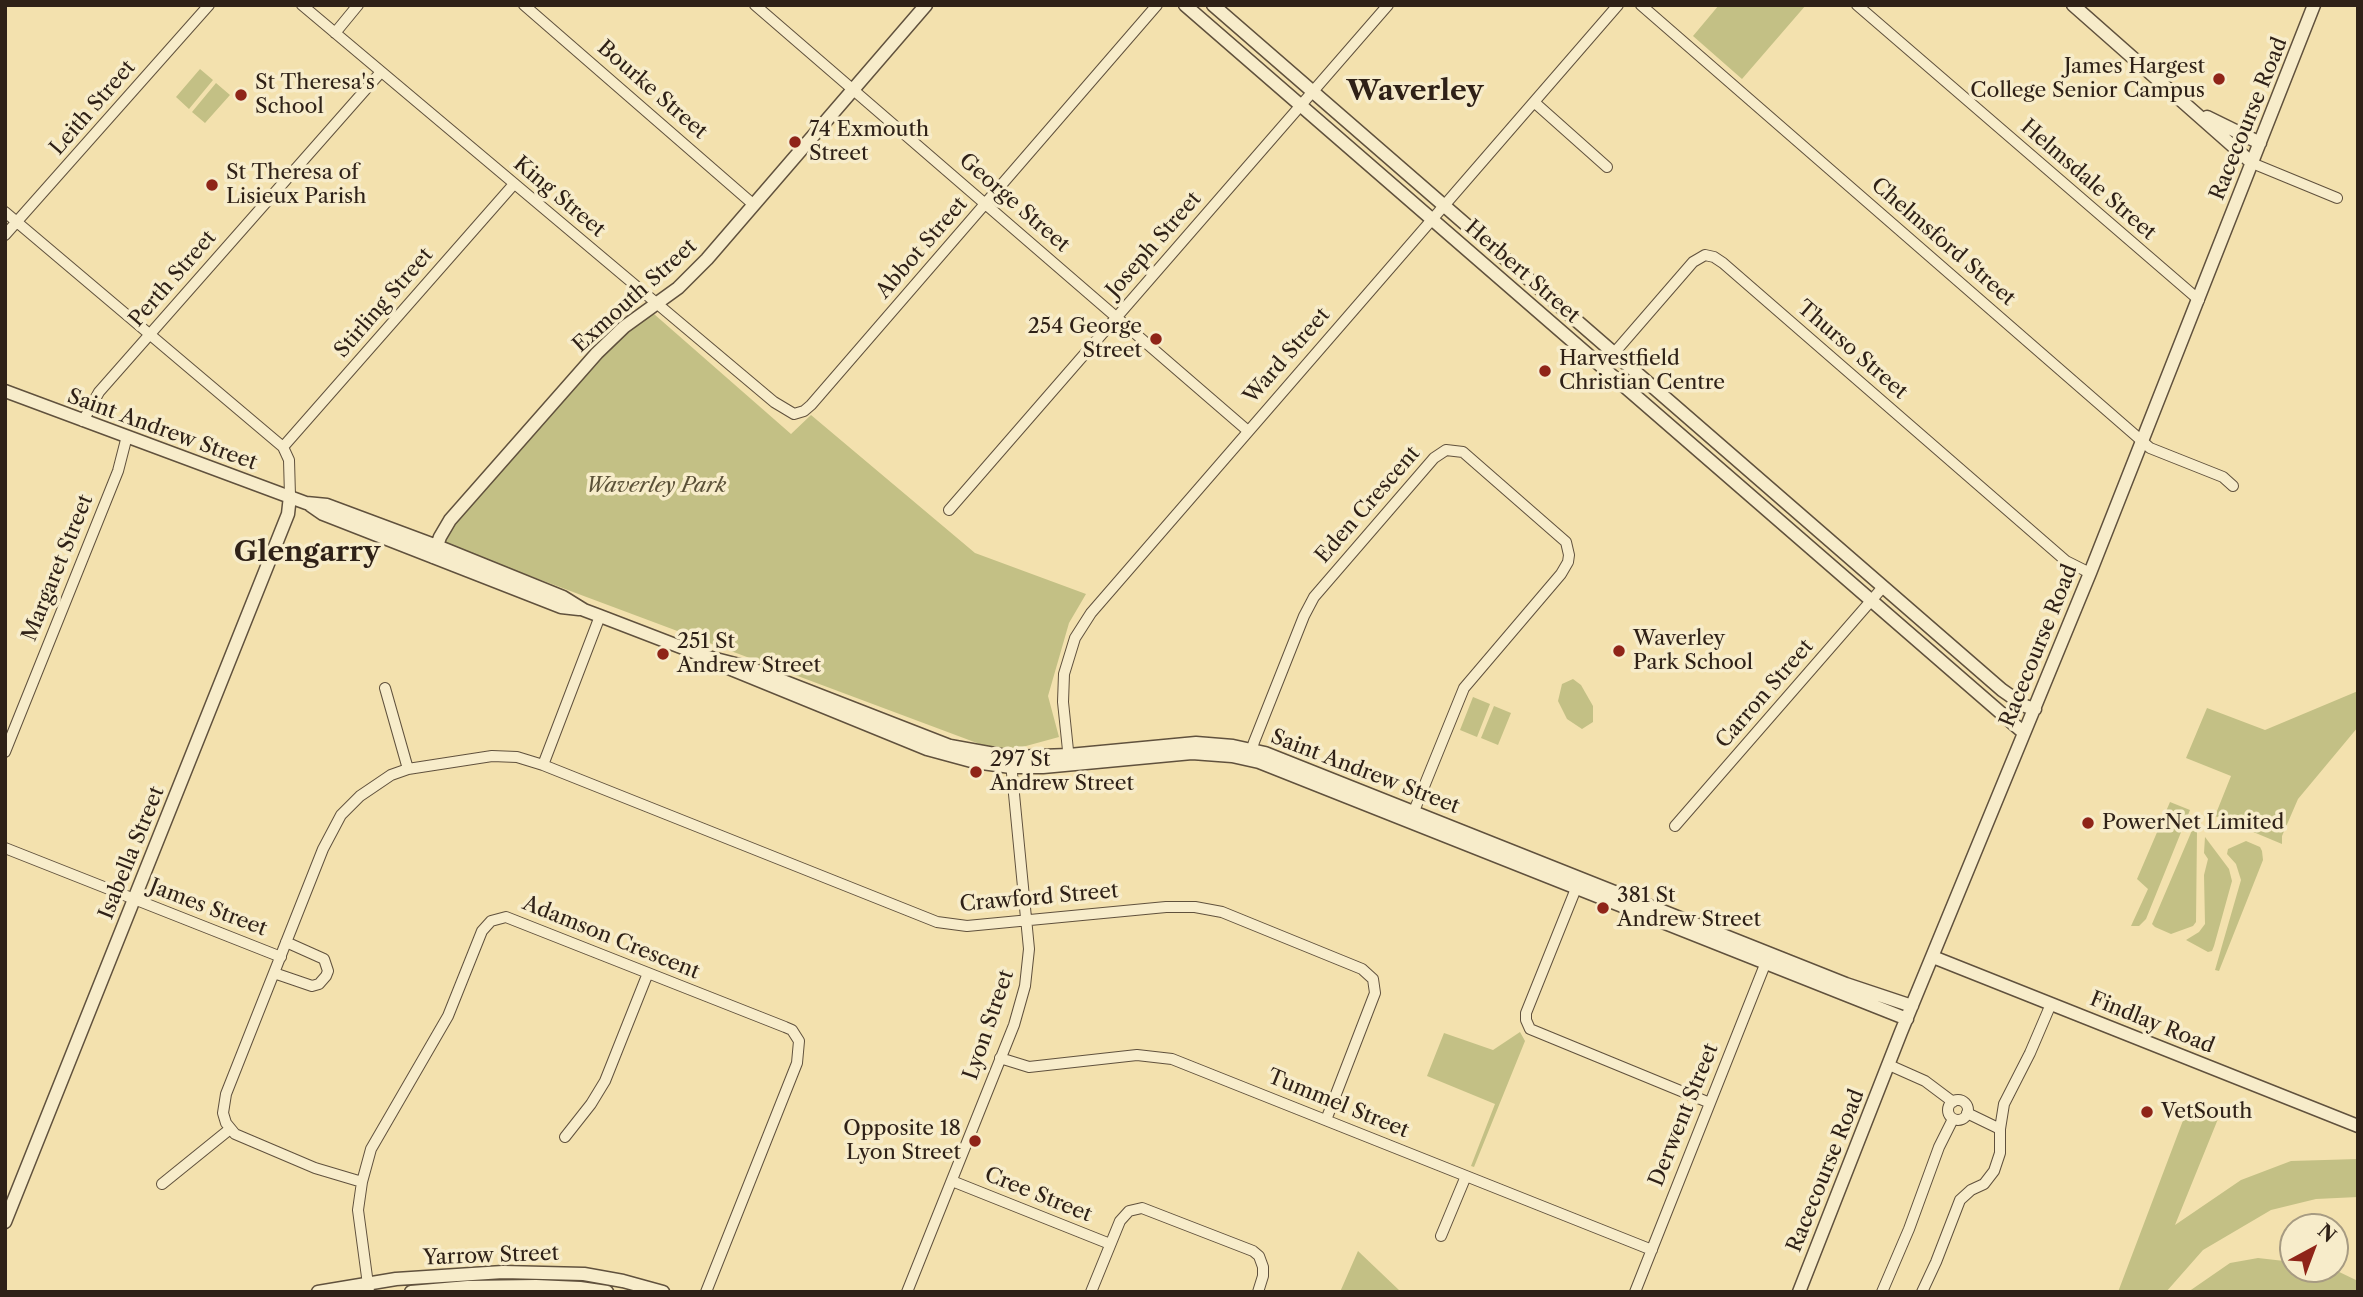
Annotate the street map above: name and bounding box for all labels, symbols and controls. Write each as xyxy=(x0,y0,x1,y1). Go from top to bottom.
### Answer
street label: Racecourse Road xyxy=(2205,34,2293,204)
street label: Bourke Street xyxy=(592,35,712,145)
place label: James Hargest College Senior Campus xyxy=(1970,54,2205,104)
street label: Leith Street xyxy=(45,55,141,161)
place label: St Theresa's School xyxy=(255,70,375,120)
marker: James Hargest College Senior Campus xyxy=(2211,71,2227,87)
district label: Waverley xyxy=(1347,75,1483,109)
marker: St Theresa's School xyxy=(233,87,249,103)
street label: Helmsdale Street xyxy=(2015,114,2161,246)
place label: 74 Exmouth Street xyxy=(809,117,929,167)
marker: 74 Exmouth Street xyxy=(787,134,803,150)
street label: George Street xyxy=(954,148,1074,258)
street label: King Street xyxy=(508,151,610,243)
place label: St Theresa of Lisieux Parish xyxy=(226,160,366,210)
street label: Chelmsford Street xyxy=(1866,173,2020,311)
marker: St Theresa of Lisieux Parish xyxy=(204,177,220,193)
street label: Joseph Street xyxy=(1101,187,1207,303)
street label: Abbot Street xyxy=(871,192,973,304)
street label: Herbert Street xyxy=(1459,215,1585,329)
street label: Perth Street xyxy=(124,226,222,332)
street label: Exmouth Street xyxy=(568,234,702,358)
street label: Stirling Street xyxy=(329,243,439,363)
street label: Thurso Street xyxy=(1792,295,1912,405)
street label: Ward Street xyxy=(1239,303,1335,409)
place label: 254 George Street xyxy=(1028,314,1142,364)
marker: 254 George Street xyxy=(1148,331,1164,347)
place label: Harvestfield Christian Centre xyxy=(1559,346,1725,396)
marker: Harvestfield Christian Centre xyxy=(1537,363,1553,379)
street label: Saint Andrew Street xyxy=(64,384,260,476)
street label: Eden Crescent xyxy=(1310,441,1426,569)
park label: Waverley Park xyxy=(586,473,726,499)
street label: Margaret Street xyxy=(17,491,99,645)
district label: Glengarry xyxy=(234,536,380,570)
street label: Racecourse Road xyxy=(1995,561,2083,731)
place label: Waverley Park School xyxy=(1633,626,1753,676)
place label: 251 St Andrew Street xyxy=(677,629,821,679)
street label: Carron Street xyxy=(1711,634,1819,754)
marker: Waverley Park School xyxy=(1611,643,1627,659)
marker: 251 St Andrew Street xyxy=(655,646,671,662)
street label: Saint Andrew Street xyxy=(1267,724,1463,820)
place label: 297 St Andrew Street xyxy=(990,747,1134,797)
marker: 297 St Andrew Street xyxy=(968,764,984,780)
street label: Isabella Street xyxy=(94,783,170,923)
place label: PowerNet Limited xyxy=(2102,810,2284,836)
marker: PowerNet Limited xyxy=(2080,815,2096,831)
street label: James Street xyxy=(146,874,270,942)
street label: Crawford Street xyxy=(958,879,1120,917)
place label: 381 St Andrew Street xyxy=(1617,883,1761,933)
street label: Adamson Crescent xyxy=(519,891,703,985)
marker: 381 St Andrew Street xyxy=(1595,900,1611,916)
street label: Lyon Street xyxy=(958,967,1020,1083)
street label: Findlay Road xyxy=(2086,987,2218,1059)
street label: Derwent Street xyxy=(1644,1040,1724,1190)
street label: Tummel Street xyxy=(1264,1064,1412,1144)
street label: Racecourse Road xyxy=(1782,1086,1870,1256)
place label: VetSouth xyxy=(2161,1099,2252,1125)
marker: VetSouth xyxy=(2139,1104,2155,1120)
place label: Opposite 18 Lyon Street xyxy=(843,1116,961,1166)
marker: Opposite 18 Lyon Street xyxy=(967,1133,983,1149)
street label: Cree Street xyxy=(981,1162,1095,1228)
north arrow xyxy=(2279,1213,2349,1283)
text: N xyxy=(2313,1219,2341,1247)
street label: Yarrow Street xyxy=(423,1241,559,1271)

